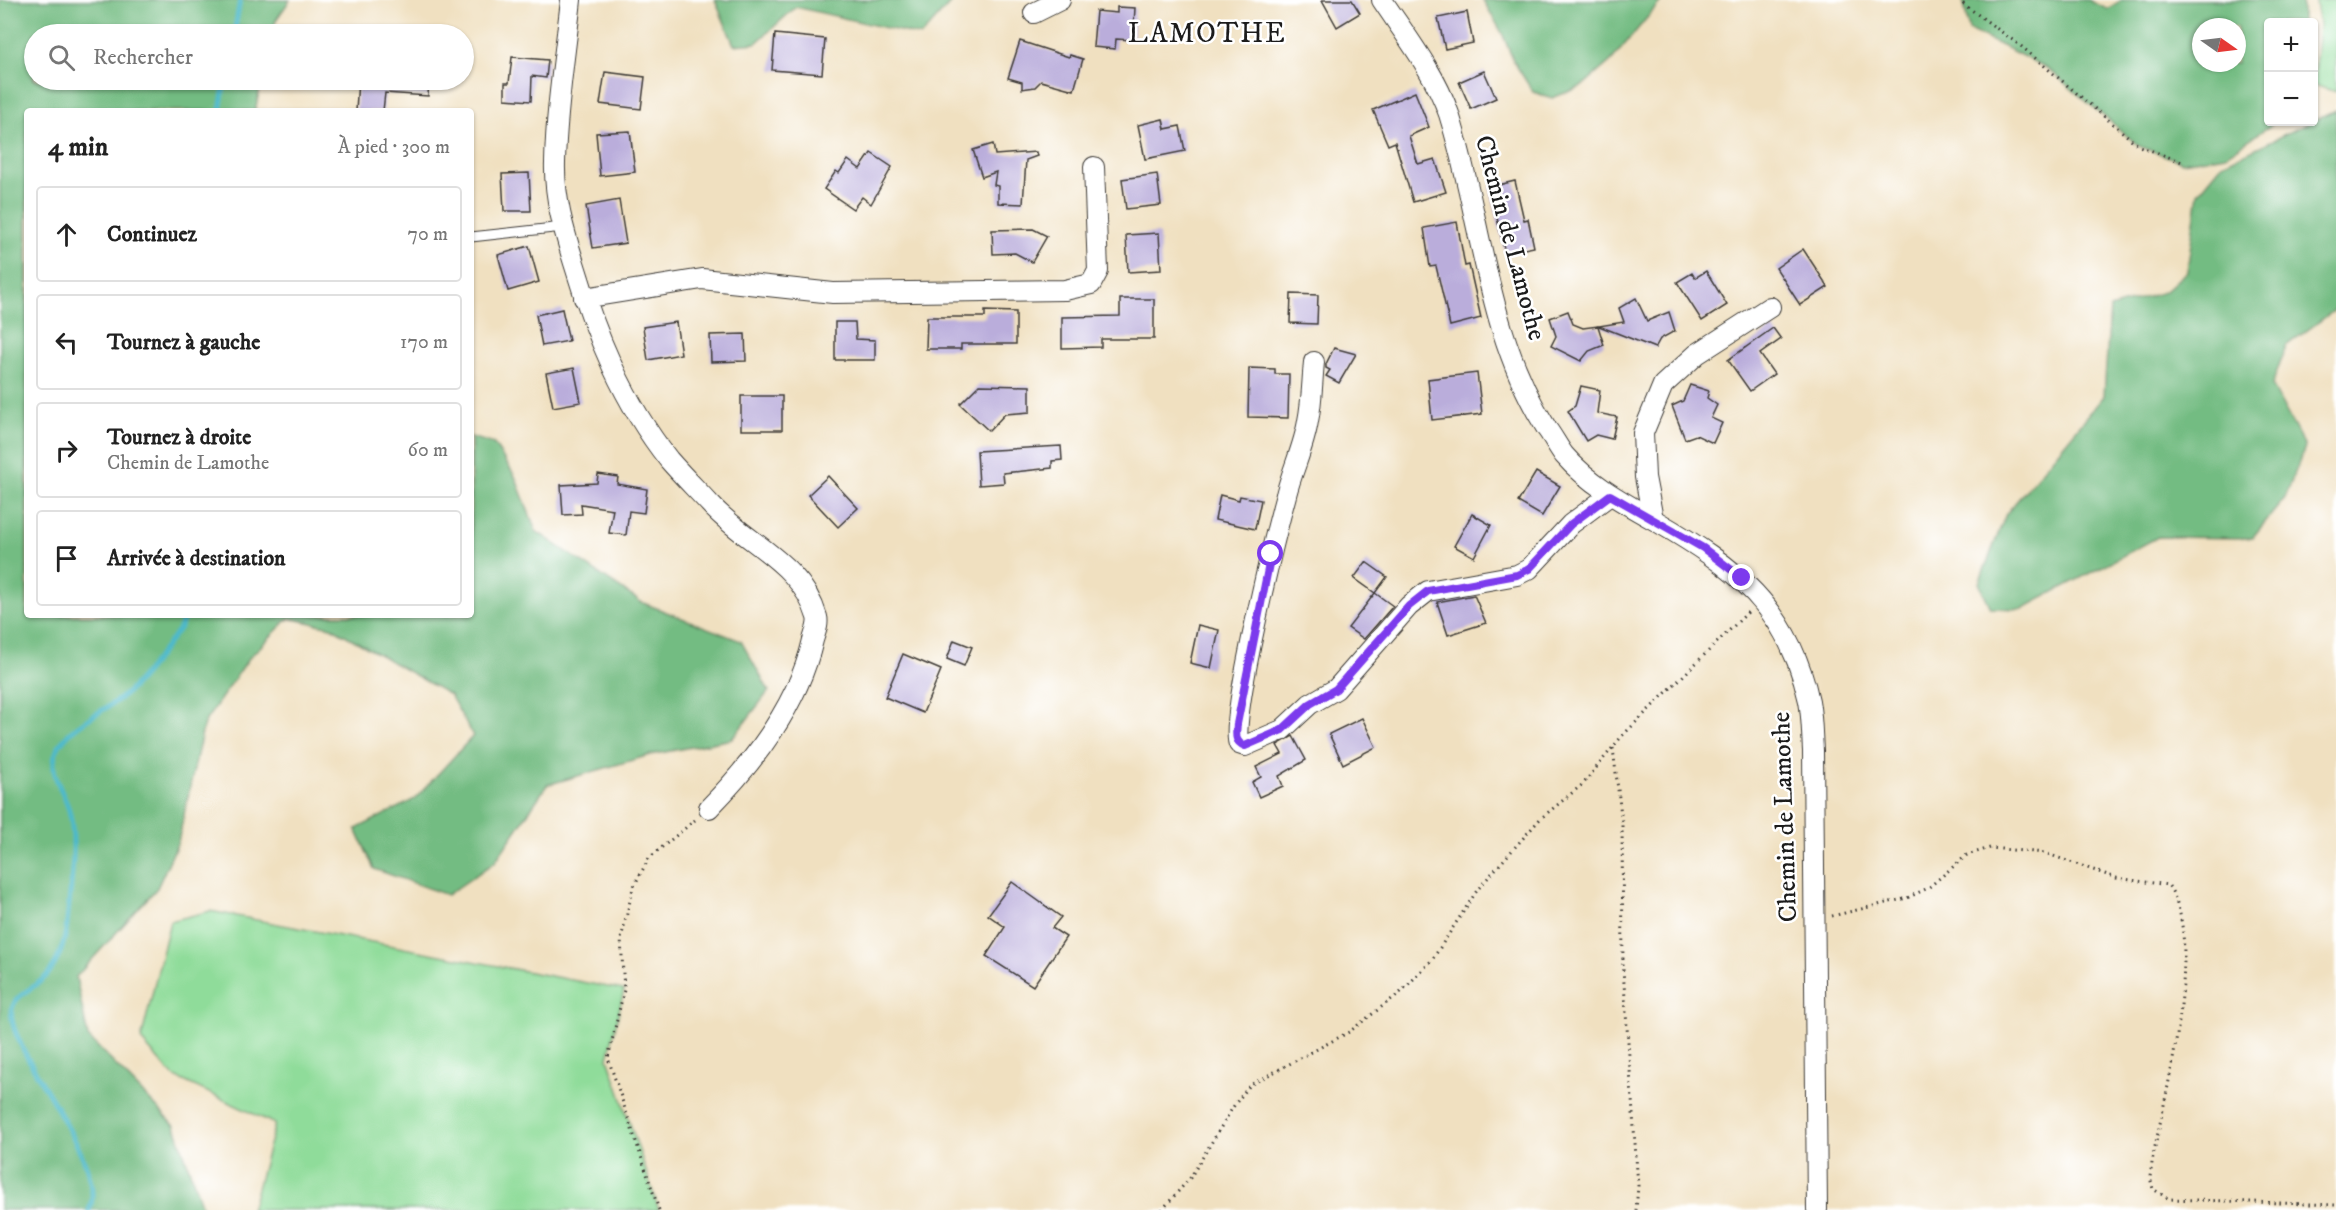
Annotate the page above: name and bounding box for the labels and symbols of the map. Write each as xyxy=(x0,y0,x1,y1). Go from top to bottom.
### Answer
district label: LAMOTHE xyxy=(1128,16,1286,51)
north arrow xyxy=(2192,18,2246,72)
street label: Chemin de Lamothe xyxy=(1467,132,1553,344)
route start xyxy=(1257,540,1283,566)
route end xyxy=(1728,564,1754,590)
street label: Chemin de Lamothe xyxy=(1765,711,1805,923)

